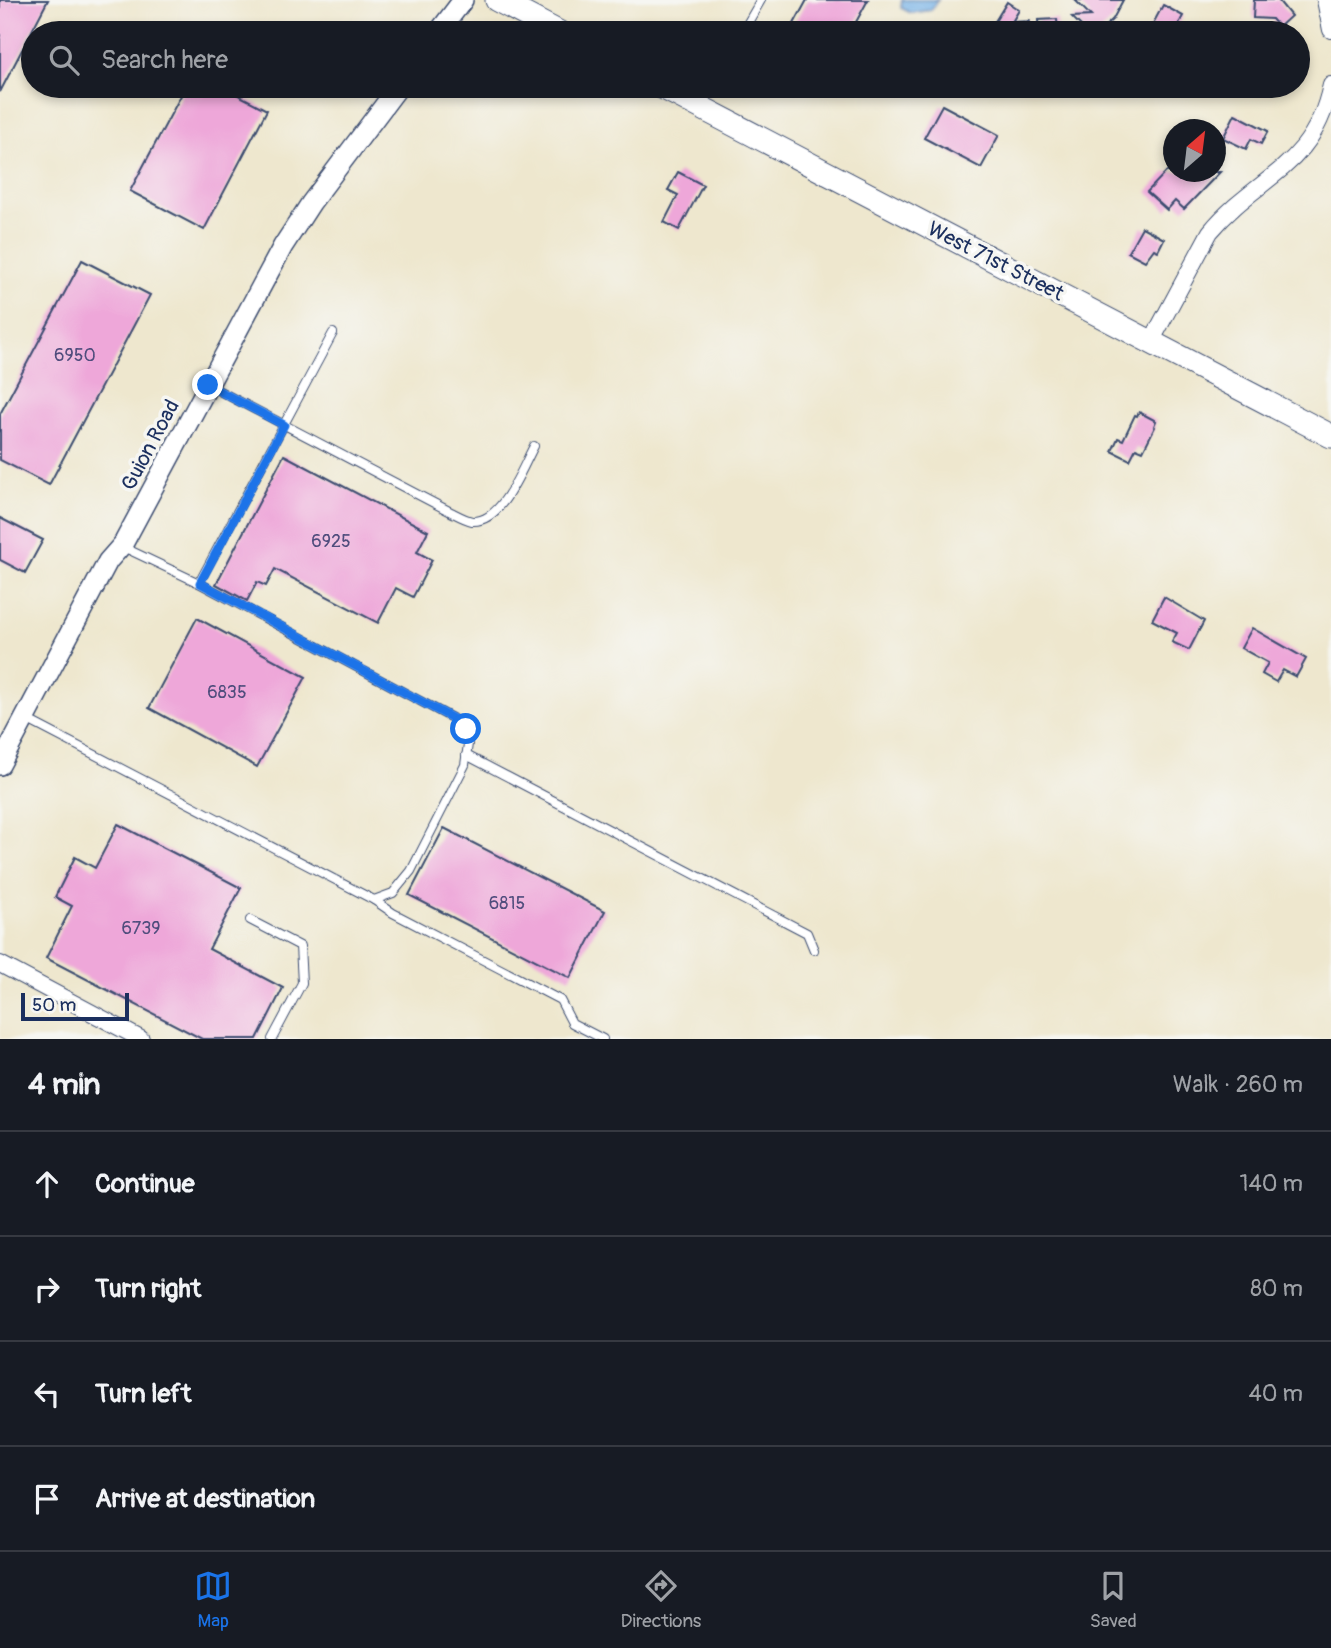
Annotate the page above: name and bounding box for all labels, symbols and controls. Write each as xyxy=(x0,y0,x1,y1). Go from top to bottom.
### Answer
search box xyxy=(21,21,1310,98)
icon: search xyxy=(45,41,83,79)
text: Search here xyxy=(101,44,228,76)
north arrow xyxy=(1163,119,1226,182)
street label: West 71st Street xyxy=(923,216,1069,308)
house number: 6950 xyxy=(54,344,96,367)
route end xyxy=(192,369,223,400)
street label: Guion Road xyxy=(115,395,186,495)
house number: 6925 xyxy=(311,530,351,553)
house number: 6835 xyxy=(207,681,247,704)
route start xyxy=(450,713,481,744)
house number: 6815 xyxy=(489,892,525,915)
house number: 6739 xyxy=(121,917,161,940)
scale bar xyxy=(21,990,130,1022)
text: 50 m xyxy=(32,993,76,1017)
text: 4 min xyxy=(28,1066,101,1103)
text: Walk · 260 m xyxy=(1173,1070,1303,1099)
icon: ahead xyxy=(28,1165,66,1203)
text: Continue xyxy=(95,1168,195,1200)
text: 140 m xyxy=(1240,1169,1303,1198)
icon: right xyxy=(28,1270,66,1308)
text: Turn right xyxy=(95,1273,201,1305)
text: 80 m xyxy=(1250,1274,1303,1303)
icon: left xyxy=(28,1375,66,1413)
text: Turn left xyxy=(95,1378,191,1410)
text: 40 m xyxy=(1249,1379,1303,1408)
icon: arrive xyxy=(28,1480,66,1518)
text: Arrive at destination xyxy=(95,1483,315,1515)
tab: Map xyxy=(194,1567,232,1633)
tab: Directions xyxy=(621,1567,701,1633)
tab: Saved xyxy=(1090,1567,1137,1633)

